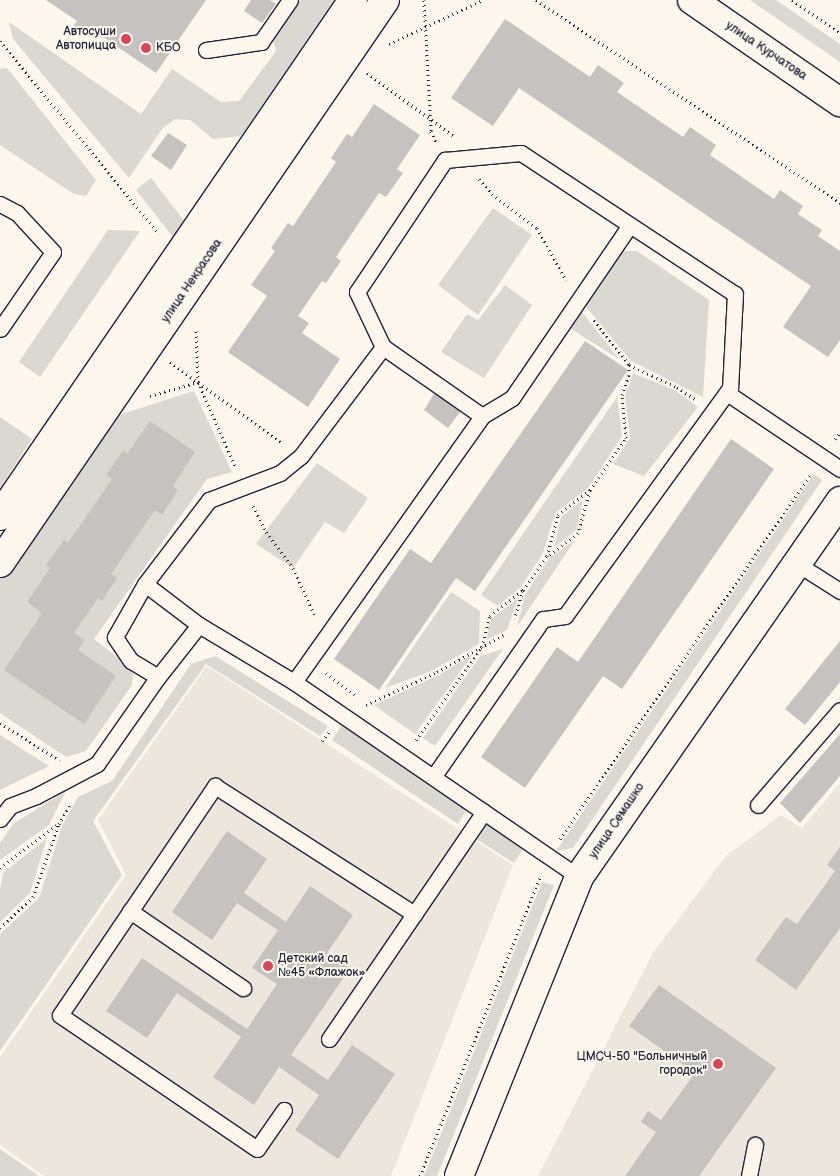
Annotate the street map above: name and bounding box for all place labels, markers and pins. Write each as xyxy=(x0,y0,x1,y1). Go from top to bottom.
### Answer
place label: Автосуши Автопицца xyxy=(56,25,116,53)
marker: Автосуши Автопицца xyxy=(120,33,132,45)
place label: КБО xyxy=(156,41,181,55)
marker: КБО xyxy=(140,42,152,54)
place label: Детский сад №45 «Флажок» xyxy=(278,952,365,980)
marker: Детский сад №45 «Флажок» xyxy=(262,960,274,972)
place label: ЦМСЧ-50 "Больничный городок" xyxy=(576,1050,707,1078)
marker: ЦМСЧ-50 "Больничный городок" xyxy=(711,1057,725,1071)

